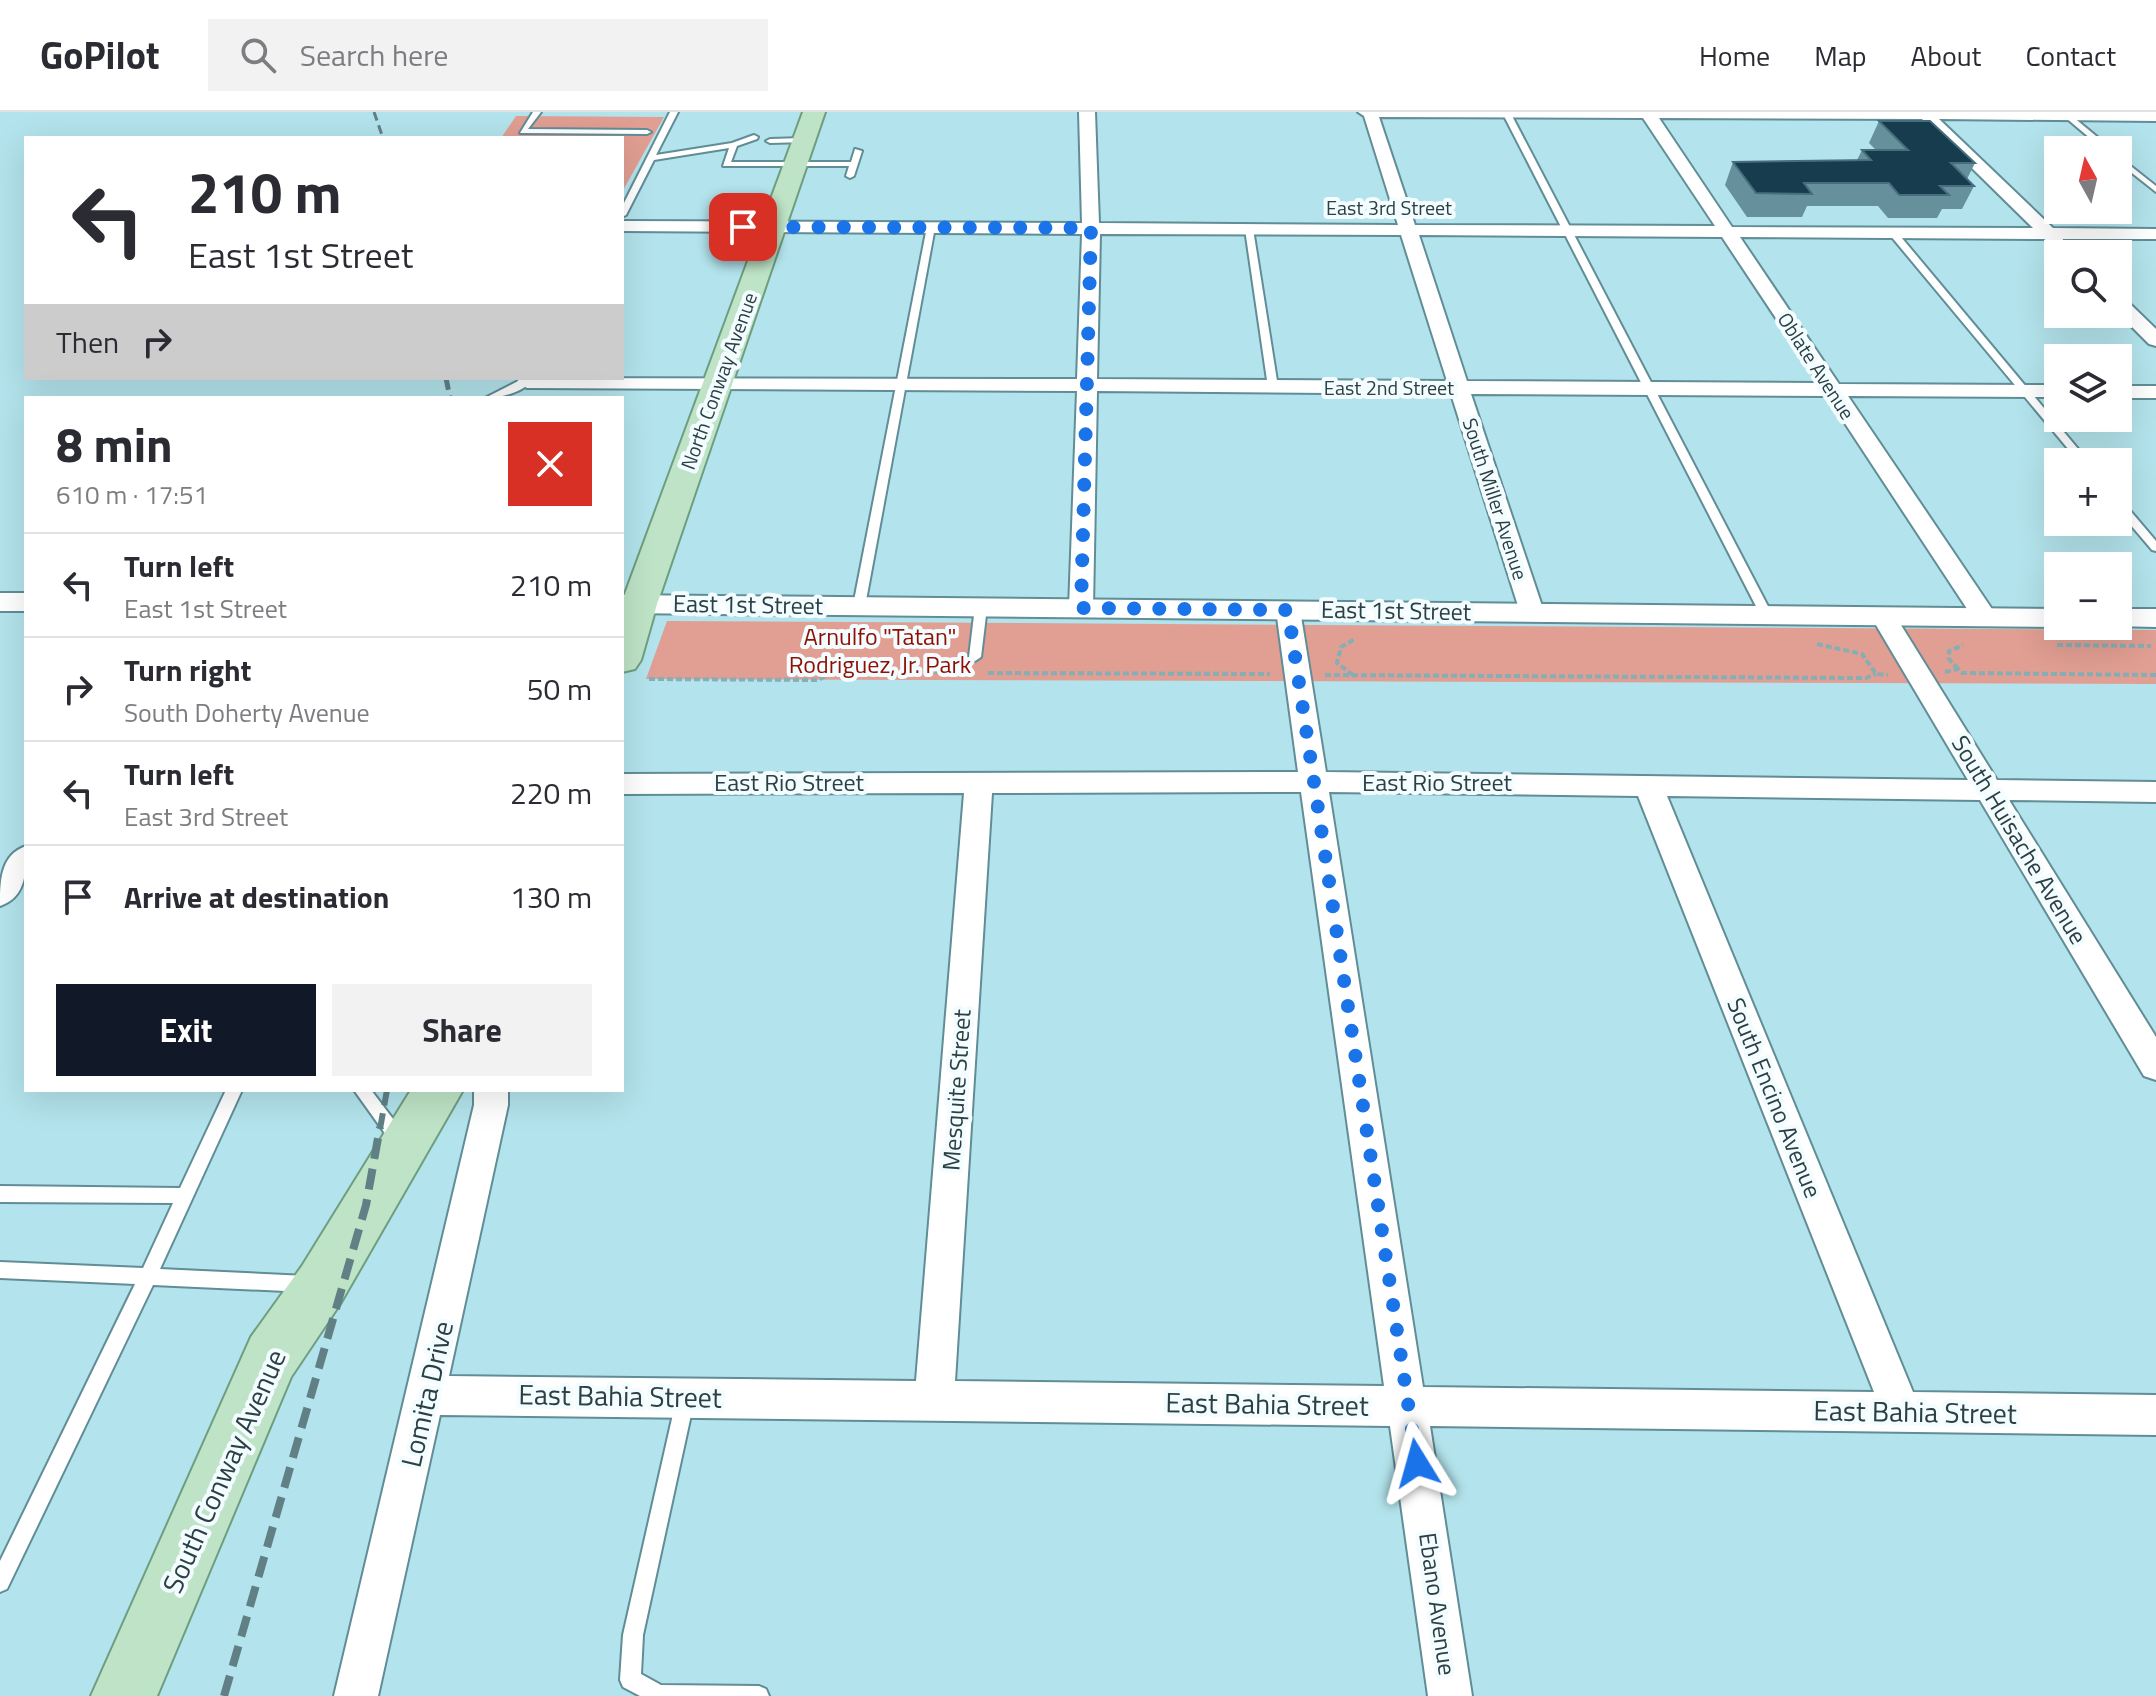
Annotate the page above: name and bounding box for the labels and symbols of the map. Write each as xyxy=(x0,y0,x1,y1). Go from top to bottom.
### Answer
north arrow xyxy=(2044,136,2132,224)
street label: East 3rd Street xyxy=(1326,192,1452,223)
pin xyxy=(709,193,777,261)
street label: North Conway Avenue xyxy=(672,288,765,474)
street label: Oblate Avenue xyxy=(1770,306,1863,426)
street label: East 2nd Street xyxy=(1324,372,1454,403)
street label: South Miller Avenue xyxy=(1455,414,1536,584)
street label: East 1st Street xyxy=(673,585,824,623)
street label: East 1st Street xyxy=(1321,591,1472,629)
park label: Arnulfo "Tatan" Rodriguez, Jr. Park xyxy=(789,618,972,682)
street label: South Huisache Avenue xyxy=(1943,728,2097,951)
street label: East Rio Street xyxy=(714,764,865,800)
street label: East Rio Street xyxy=(1362,764,1513,800)
street label: South Encino Avenue xyxy=(1718,992,1831,1203)
street label: Mesquite Street xyxy=(932,1007,980,1172)
street label: Lomita Drive xyxy=(389,1317,464,1471)
street label: South Conway Avenue xyxy=(150,1342,297,1600)
street label: East Bahia Street xyxy=(518,1372,722,1419)
street label: East Bahia Street xyxy=(1165,1380,1369,1427)
street label: East Bahia Street xyxy=(1813,1388,2017,1435)
position arrow xyxy=(1375,1421,1459,1505)
street label: Ebano Avenue xyxy=(1410,1530,1466,1678)

